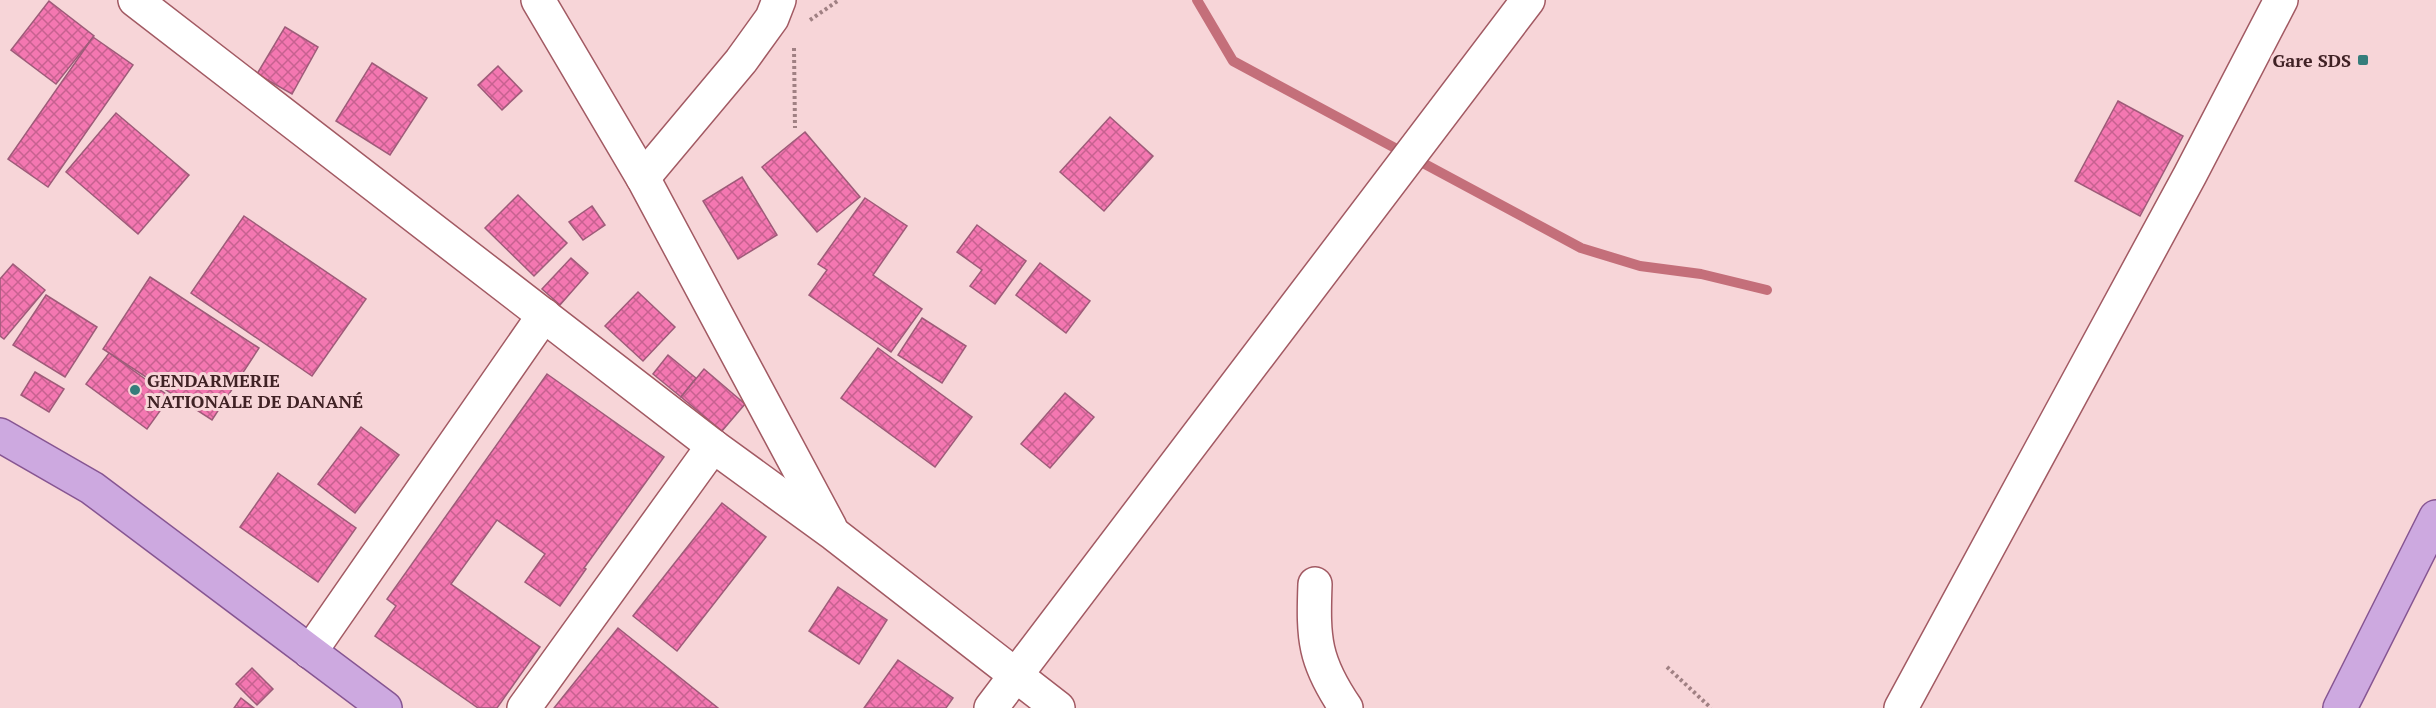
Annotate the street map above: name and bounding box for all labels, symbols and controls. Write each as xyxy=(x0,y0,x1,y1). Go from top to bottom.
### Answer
place label: Gare SDS xyxy=(2273,48,2351,72)
marker: Gare SDS xyxy=(2356,53,2370,67)
place label: GENDARMERIE NATIONALE DE DANANÉ xyxy=(147,368,363,413)
marker: GENDARMERIE NATIONALE DE DANANÉ xyxy=(128,383,142,397)

